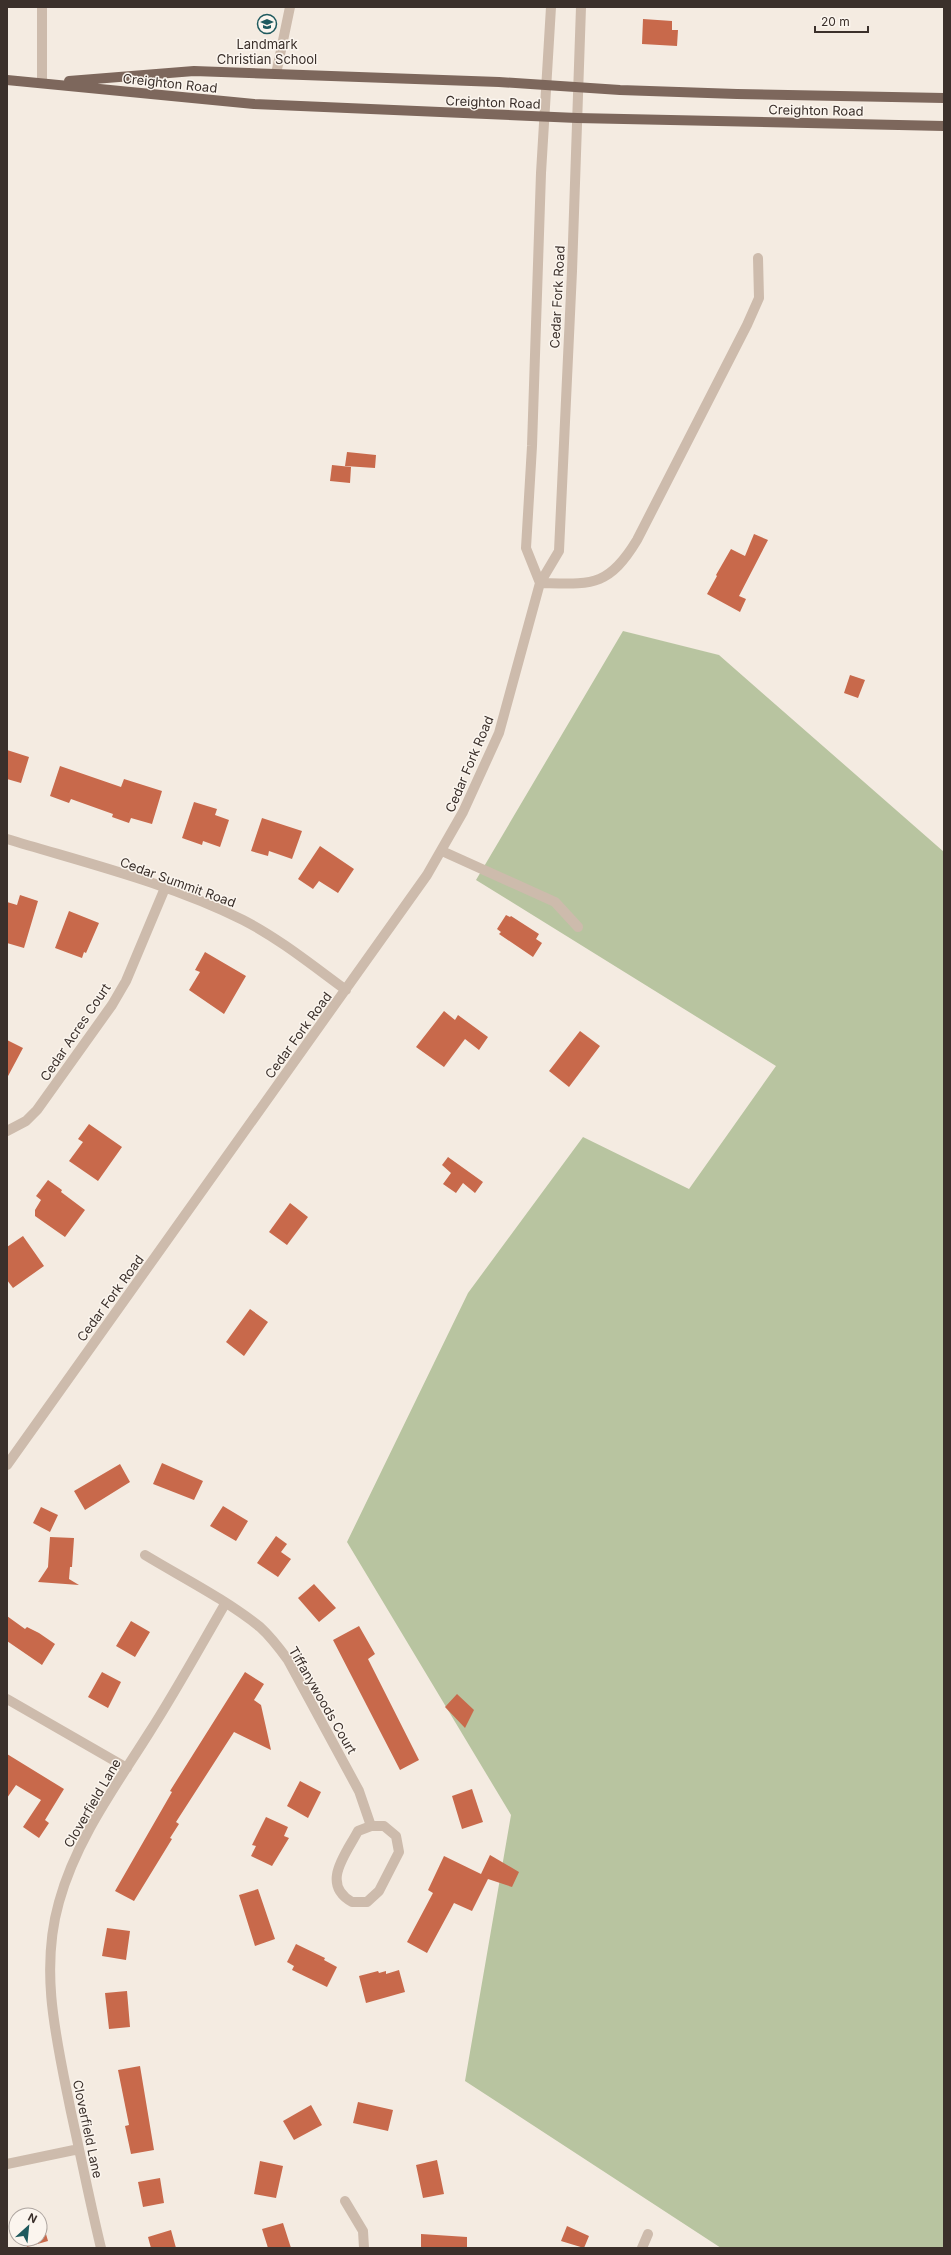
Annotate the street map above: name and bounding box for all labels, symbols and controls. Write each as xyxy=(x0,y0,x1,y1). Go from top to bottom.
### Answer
scale bar xyxy=(815,8,868,34)
school or university icon: Landmark Christian School xyxy=(256,13,278,35)
text: 20 m xyxy=(821,14,850,29)
place label: Landmark Christian School xyxy=(217,36,317,67)
street label: Creighton Road xyxy=(122,70,218,96)
street label: Creighton Road xyxy=(445,92,541,112)
street label: Creighton Road xyxy=(768,101,864,119)
street label: Cedar Fork Road xyxy=(546,245,568,349)
street label: Cedar Fork Road xyxy=(441,713,497,815)
street label: Cedar Summit Road xyxy=(118,854,238,910)
street label: Cedar Acres Court xyxy=(36,980,114,1084)
street label: Cedar Fork Road xyxy=(261,989,335,1081)
street label: Cedar Fork Road xyxy=(73,1252,147,1344)
street label: Tiffanywoods Court xyxy=(286,1643,360,1757)
street label: Cloverfield Lane xyxy=(60,1756,124,1850)
street label: Cloverfield Lane xyxy=(70,2078,106,2180)
north arrow xyxy=(8,2207,48,2247)
text: N xyxy=(26,2210,39,2226)

